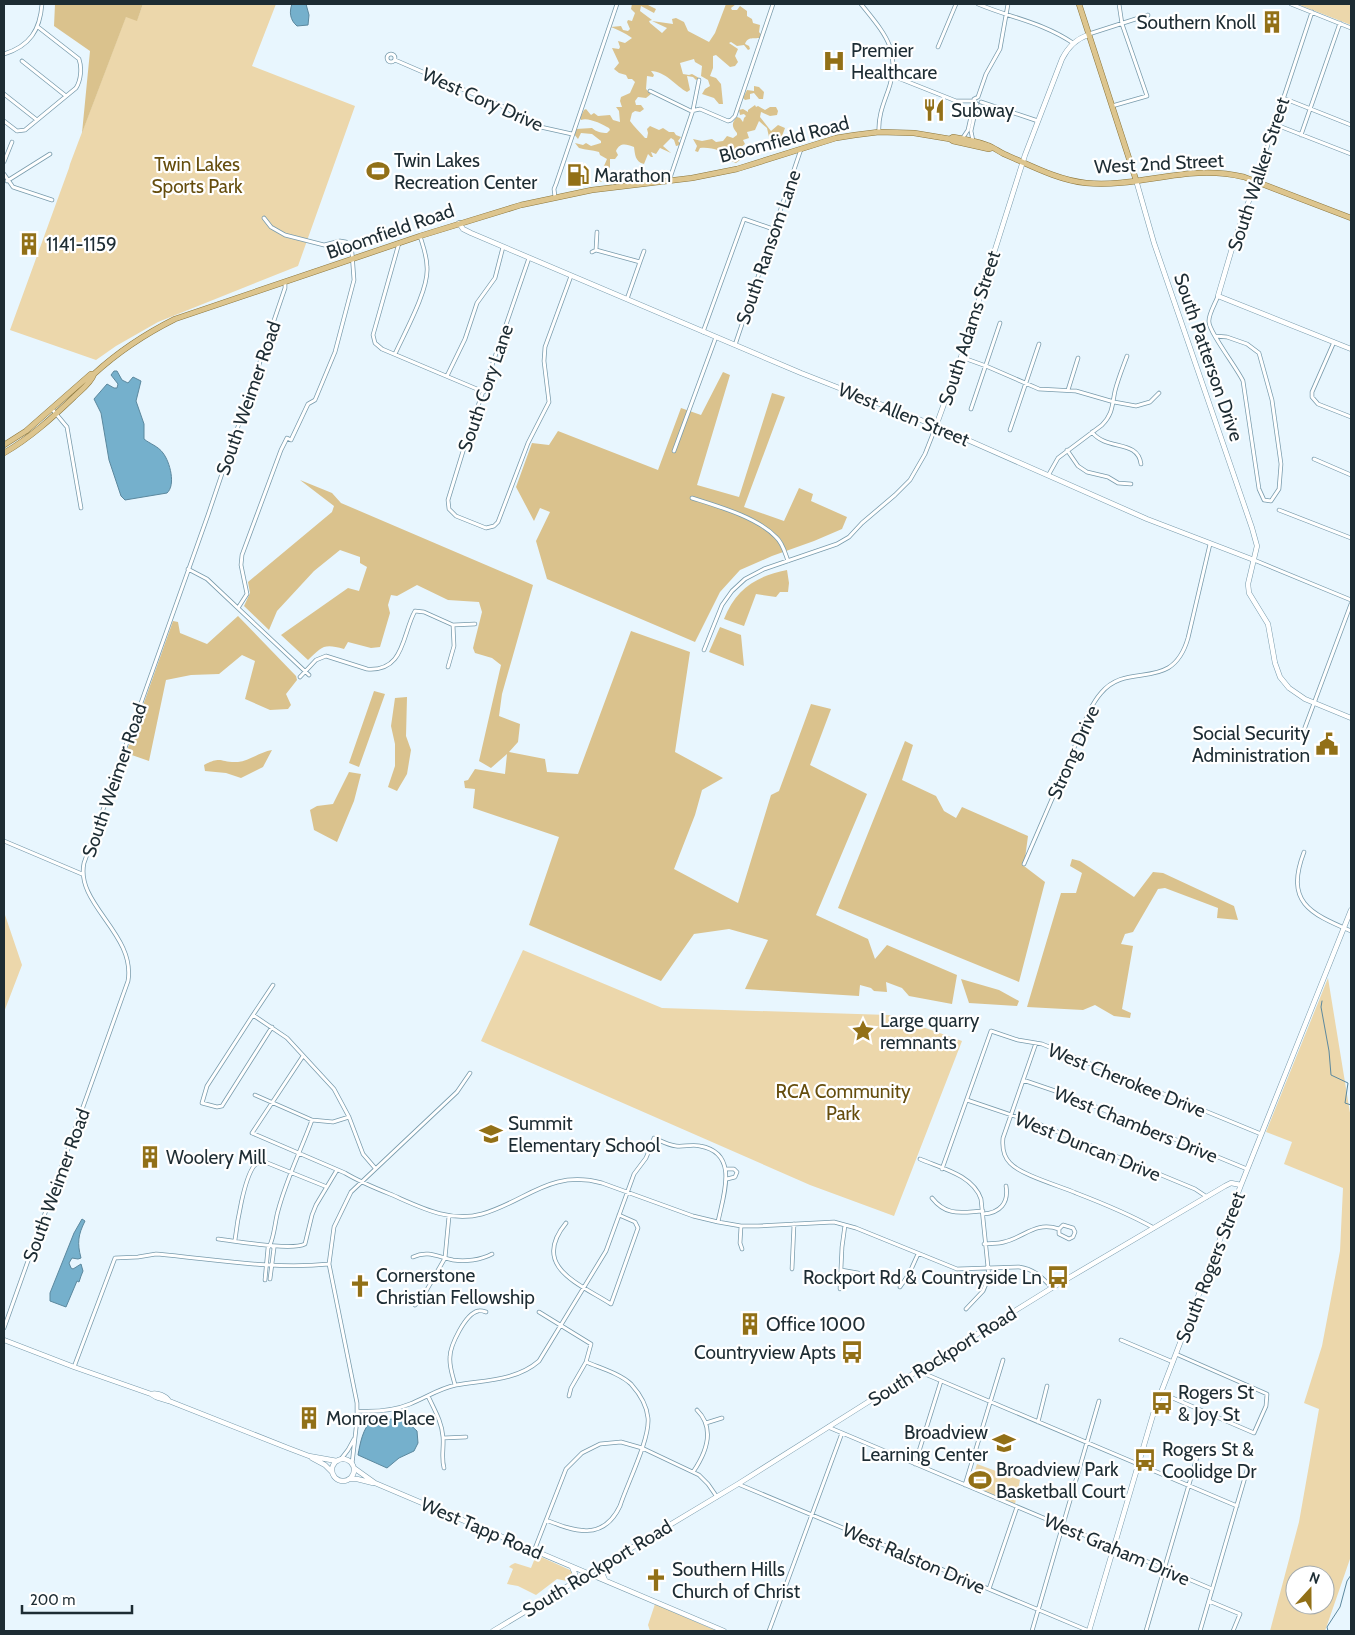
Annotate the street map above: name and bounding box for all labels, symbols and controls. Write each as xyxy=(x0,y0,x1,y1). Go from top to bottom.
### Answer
building icon: Southern Knoll xyxy=(1259,9,1285,35)
place label: Southern Knoll xyxy=(1136,11,1257,34)
place label: Premier Healthcare xyxy=(851,39,938,84)
hospital icon: Premier Healthcare xyxy=(821,48,847,74)
street label: West Cory Drive xyxy=(419,63,547,136)
street label: South Walker Street xyxy=(1223,94,1294,254)
restaurant icon: Subway xyxy=(921,97,947,123)
place label: Subway xyxy=(951,99,1015,122)
street label: Bloomfield Road xyxy=(717,111,852,168)
place label: Twin Lakes Recreation Center xyxy=(394,149,537,194)
street label: West 2nd Street xyxy=(1094,149,1225,178)
park label: Twin Lakes Sports Park xyxy=(152,153,243,198)
sports icon: Twin Lakes Recreation Center xyxy=(365,158,391,184)
fuel station icon: Marathon xyxy=(565,162,591,188)
place label: Marathon xyxy=(594,164,671,187)
street label: South Ransom Lane xyxy=(731,167,806,327)
street label: Bloomfield Road xyxy=(323,199,457,264)
building icon: 1141-1159 xyxy=(16,231,42,257)
place label: 1141-1159 xyxy=(46,233,117,256)
street label: South Adams Street xyxy=(934,247,1006,408)
street label: South Patterson Drive xyxy=(1169,270,1248,445)
street label: South Weimer Road xyxy=(211,318,286,478)
street label: South Cory Lane xyxy=(453,321,518,455)
street label: West Allen Street xyxy=(835,378,973,451)
street label: South Weimer Road xyxy=(77,700,152,860)
street label: Strong Drive xyxy=(1043,701,1104,803)
place label: Social Security Administration xyxy=(1192,722,1310,767)
public building icon: Social Security Administration xyxy=(1314,731,1340,757)
place label: Large quarry remnants xyxy=(880,1009,980,1054)
place icon: Large quarry remnants xyxy=(850,1018,876,1044)
street label: West Cherokee Drive xyxy=(1045,1038,1209,1123)
park label: RCA Community Park xyxy=(776,1080,911,1125)
street label: West Chambers Drive xyxy=(1051,1081,1221,1168)
street label: South Weimer Road xyxy=(18,1105,95,1265)
street label: West Duncan Drive xyxy=(1012,1107,1164,1186)
place label: Summit Elementary School xyxy=(508,1112,661,1157)
school or university icon: Summit Elementary School xyxy=(478,1121,504,1147)
building icon: Woolery Mill xyxy=(137,1144,163,1170)
place label: Woolery Mill xyxy=(166,1146,267,1169)
street label: South Rogers Street xyxy=(1171,1188,1250,1346)
place label: Cornerstone Christian Fellowship xyxy=(376,1264,535,1309)
bus stop icon: Rockport Rd & Countryside Ln xyxy=(1045,1264,1071,1290)
place label: Rockport Rd & Countryside Ln xyxy=(803,1266,1042,1289)
church icon: Cornerstone Christian Fellowship xyxy=(347,1273,373,1299)
street label: South Rockport Road xyxy=(864,1302,1020,1411)
building icon: Office 1000 xyxy=(737,1311,763,1337)
place label: Office 1000 xyxy=(766,1313,866,1336)
bus stop icon: Countryview Apts xyxy=(839,1339,865,1365)
place label: Countryview Apts xyxy=(694,1341,836,1364)
place label: Rogers St & Joy St xyxy=(1178,1381,1255,1426)
bus stop icon: Rogers St & Joy St xyxy=(1149,1390,1175,1416)
building icon: Monroe Place xyxy=(296,1405,322,1431)
place label: Monroe Place xyxy=(326,1407,435,1430)
place label: Broadview Learning Center xyxy=(861,1421,988,1466)
school or university icon: Broadview Learning Center xyxy=(991,1430,1017,1456)
place label: Rogers St & Coolidge Dr xyxy=(1162,1438,1257,1483)
bus stop icon: Rogers St & Coolidge Dr xyxy=(1132,1447,1158,1473)
place label: Broadview Park Basketball Court xyxy=(996,1458,1126,1503)
sports icon: Broadview Park Basketball Court xyxy=(967,1467,993,1493)
street label: West Tapp Road xyxy=(417,1492,546,1564)
street label: West Graham Drive xyxy=(1040,1508,1193,1591)
street label: South Rockport Road xyxy=(518,1515,676,1622)
street label: West Ralston Drive xyxy=(839,1518,989,1599)
place label: Southern Hills Church of Christ xyxy=(672,1558,801,1603)
north arrow xyxy=(1285,1565,1335,1615)
church icon: Southern Hills Church of Christ xyxy=(643,1567,669,1593)
text: N xyxy=(1307,1568,1323,1588)
scale bar xyxy=(22,1582,132,1614)
text: 200 m xyxy=(30,1591,75,1609)

